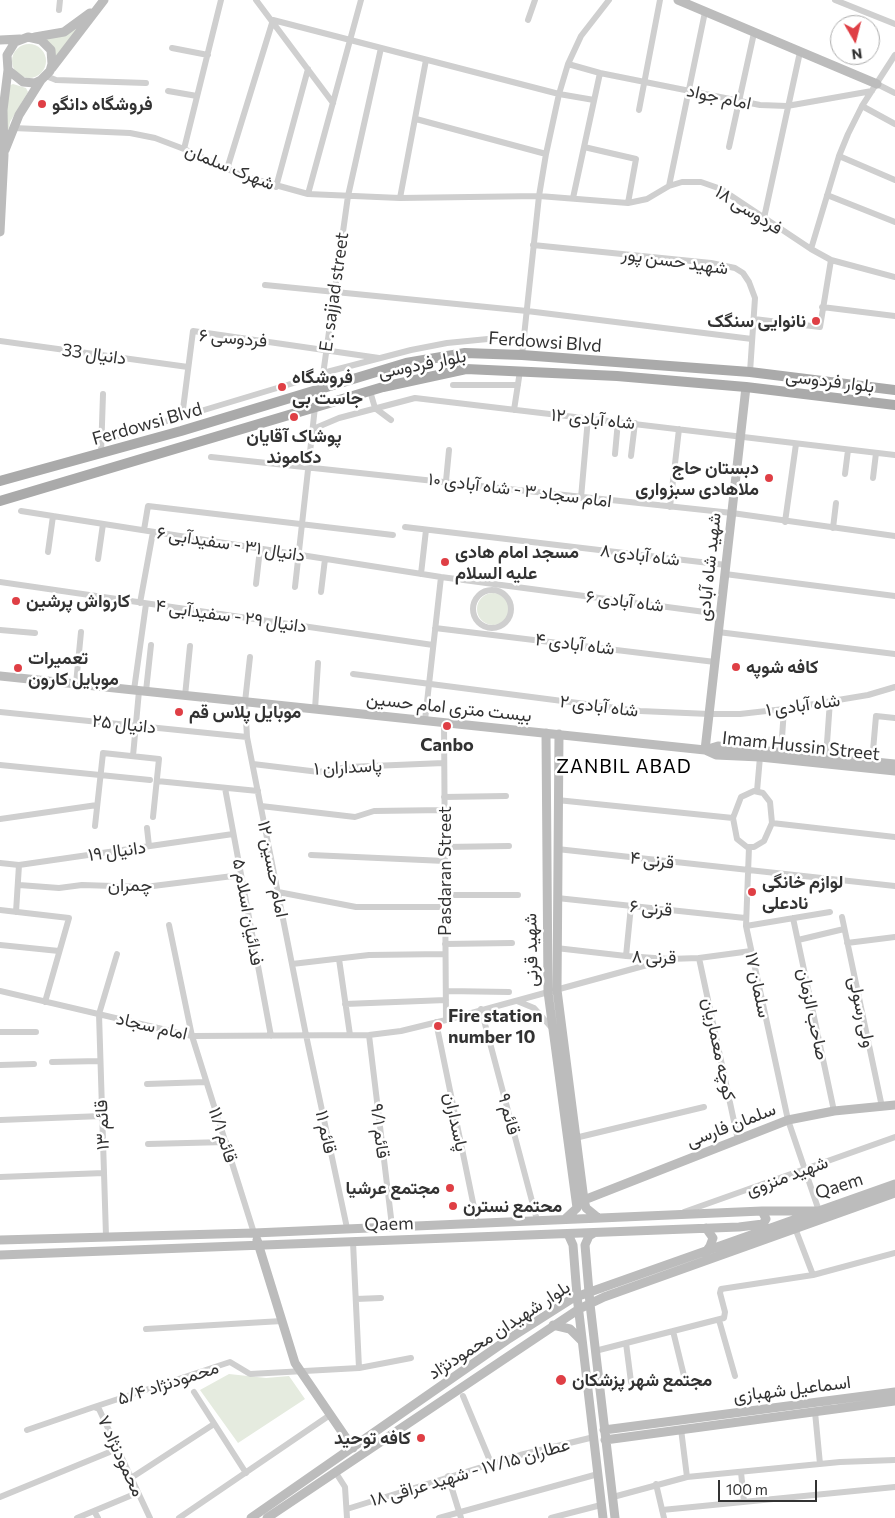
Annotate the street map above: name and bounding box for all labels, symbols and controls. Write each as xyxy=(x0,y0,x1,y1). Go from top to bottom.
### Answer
north arrow xyxy=(830,15,880,65)
text: N xyxy=(851,45,863,64)
street label: امام جواد xyxy=(685,80,753,114)
place label: فروشگاه دانگو xyxy=(52,93,153,115)
marker: فروشگاه دانگو xyxy=(36,98,48,110)
street label: شهرک سلمان xyxy=(182,139,278,195)
street label: فردوسی ۱۸ xyxy=(711,181,787,239)
street label: E . sajjad street xyxy=(315,231,353,353)
street label: شهید حسن پور xyxy=(620,243,730,279)
place label: نانوایی سنگک xyxy=(707,310,806,332)
marker: نانوایی سنگک xyxy=(810,315,822,327)
street label: فردوسی ۶ xyxy=(198,324,268,352)
street label: Ferdowsi Blvd xyxy=(488,327,602,357)
street label: دانیال 33 xyxy=(61,339,127,369)
street label: بلوار فردوسی xyxy=(376,345,468,383)
street label: بلوار فردوسی xyxy=(784,365,876,397)
place label: فروشگاه جاست بی xyxy=(292,366,363,408)
marker: فروشگاه جاست بی xyxy=(276,381,288,393)
street label: Ferdowsi Blvd xyxy=(90,398,204,450)
street label: شاه آبادی ۱۲ xyxy=(550,404,636,434)
marker: پوشاک آقایان دکاموند xyxy=(288,411,300,423)
place label: پوشاک آقایان دکاموند xyxy=(246,425,342,468)
place label: دبستان حاج ملاهادی سبزواری xyxy=(635,457,759,499)
street label: امام سجاد ۳ - شاه آبادی ۱۰ xyxy=(427,468,613,512)
marker: دبستان حاج ملاهادی سبزواری xyxy=(763,472,775,484)
street label: شهید شاه آبادی xyxy=(693,512,725,622)
street label: دانیال ۳۱ - سفیدآبی ۶ xyxy=(155,522,307,566)
street label: شاه آبادی ۸ xyxy=(599,539,681,571)
place label: مسجد امام هادی علیه السلام xyxy=(455,541,579,584)
marker: مسجد امام هادی علیه السلام xyxy=(439,556,451,568)
street label: شاه آبادی ۶ xyxy=(585,585,665,617)
place label: کارواش پرشین xyxy=(26,590,130,612)
marker: کارواش پرشین xyxy=(10,595,22,607)
street label: دانیال ۲۹ - سفیدآبی ۴ xyxy=(154,595,308,637)
street label: شاه آبادی ۴ xyxy=(534,628,616,660)
place label: تعمیرات موبایل کارون xyxy=(28,647,119,690)
place label: کافه شوپه xyxy=(746,656,818,678)
marker: کافه شوپه xyxy=(730,661,742,673)
marker: تعمیرات موبایل کارون xyxy=(12,662,24,674)
street label: بیست متری امام حسین xyxy=(365,688,533,726)
street label: شاه آبادی ۱ xyxy=(764,689,842,721)
street label: شاه آبادی ۲ xyxy=(558,690,640,722)
place label: موبایل پلاس قم xyxy=(189,701,301,723)
marker: موبایل پلاس قم xyxy=(173,706,185,718)
street label: دانیال ۲۵ xyxy=(91,710,157,738)
marker: Canbo xyxy=(441,720,453,732)
street label: Imam Hussin Street xyxy=(721,727,881,765)
place label: Canbo xyxy=(420,734,474,756)
street label: پاسداران ۱ xyxy=(313,754,383,780)
district label: ZANBIL ABAD xyxy=(555,756,693,778)
street label: Pasdaran Street xyxy=(434,806,456,936)
street label: امام حسین ۱۲ xyxy=(253,819,293,919)
street label: دانیال ۱۹ xyxy=(87,836,147,866)
street label: قرنی ۴ xyxy=(629,847,675,873)
street label: فدائیان اسلام ۵ xyxy=(228,857,268,967)
place label: لوازم خانگی نادعلی xyxy=(762,871,843,914)
street label: چمران xyxy=(108,874,152,896)
marker: لوازم خانگی نادعلی xyxy=(746,886,758,898)
street label: قرنی ۶ xyxy=(629,895,673,921)
street label: شهید قرنی xyxy=(520,913,542,987)
street label: قرنی ۸ xyxy=(631,945,677,969)
street label: سلمان ۱۷ xyxy=(741,950,775,1020)
street label: صاحب الزمان xyxy=(793,966,833,1062)
street label: ولی رسولی xyxy=(844,974,880,1050)
street label: کوچه معماریان xyxy=(698,996,740,1102)
place label: Fire station number 10 xyxy=(448,1005,543,1048)
street label: امام سجاد xyxy=(114,1007,190,1045)
marker: Fire station number 10 xyxy=(432,1020,444,1032)
street label: پاسداران xyxy=(439,1091,473,1153)
street label: قائم ۹ xyxy=(493,1091,525,1137)
street label: سلمان فارسی xyxy=(683,1098,779,1152)
street label: قائم ۱۳ xyxy=(90,1099,114,1151)
street label: قائم ۹/۱ xyxy=(366,1102,394,1160)
street label: قائم ۱۱/۱ xyxy=(204,1105,242,1165)
street label: قائم ۱۱ xyxy=(311,1108,341,1156)
street label: شهید منزوی xyxy=(743,1151,831,1201)
street label: Qaem xyxy=(812,1168,866,1204)
place label: مجتمع عرشیا xyxy=(346,1177,440,1199)
marker: مجتمع عرشیا xyxy=(444,1182,456,1194)
place label: محتمع نسترن xyxy=(463,1195,562,1217)
marker: محتمع نسترن xyxy=(447,1200,459,1212)
street label: Qaem xyxy=(364,1212,414,1236)
street label: بلوار شهیدان محمودنژاد xyxy=(424,1276,574,1384)
street label: محمودنژاد ۵/۴ xyxy=(115,1356,221,1410)
place label: مجتمع شهر پزشکان xyxy=(572,1369,712,1391)
street label: اسماعیل شهبازی xyxy=(732,1371,852,1407)
marker: مجتمع شهر پزشکان xyxy=(554,1373,568,1387)
street label: محمودنژاد ۷ xyxy=(93,1412,149,1500)
place label: کافه توحید xyxy=(334,1427,411,1449)
marker: کافه توحید xyxy=(415,1432,427,1444)
street label: عطاران ۱۷/۱۵ - شهید عراقی ۱۸ xyxy=(368,1433,572,1511)
scale bar xyxy=(720,1470,819,1502)
text: 100 m xyxy=(726,1480,768,1498)

